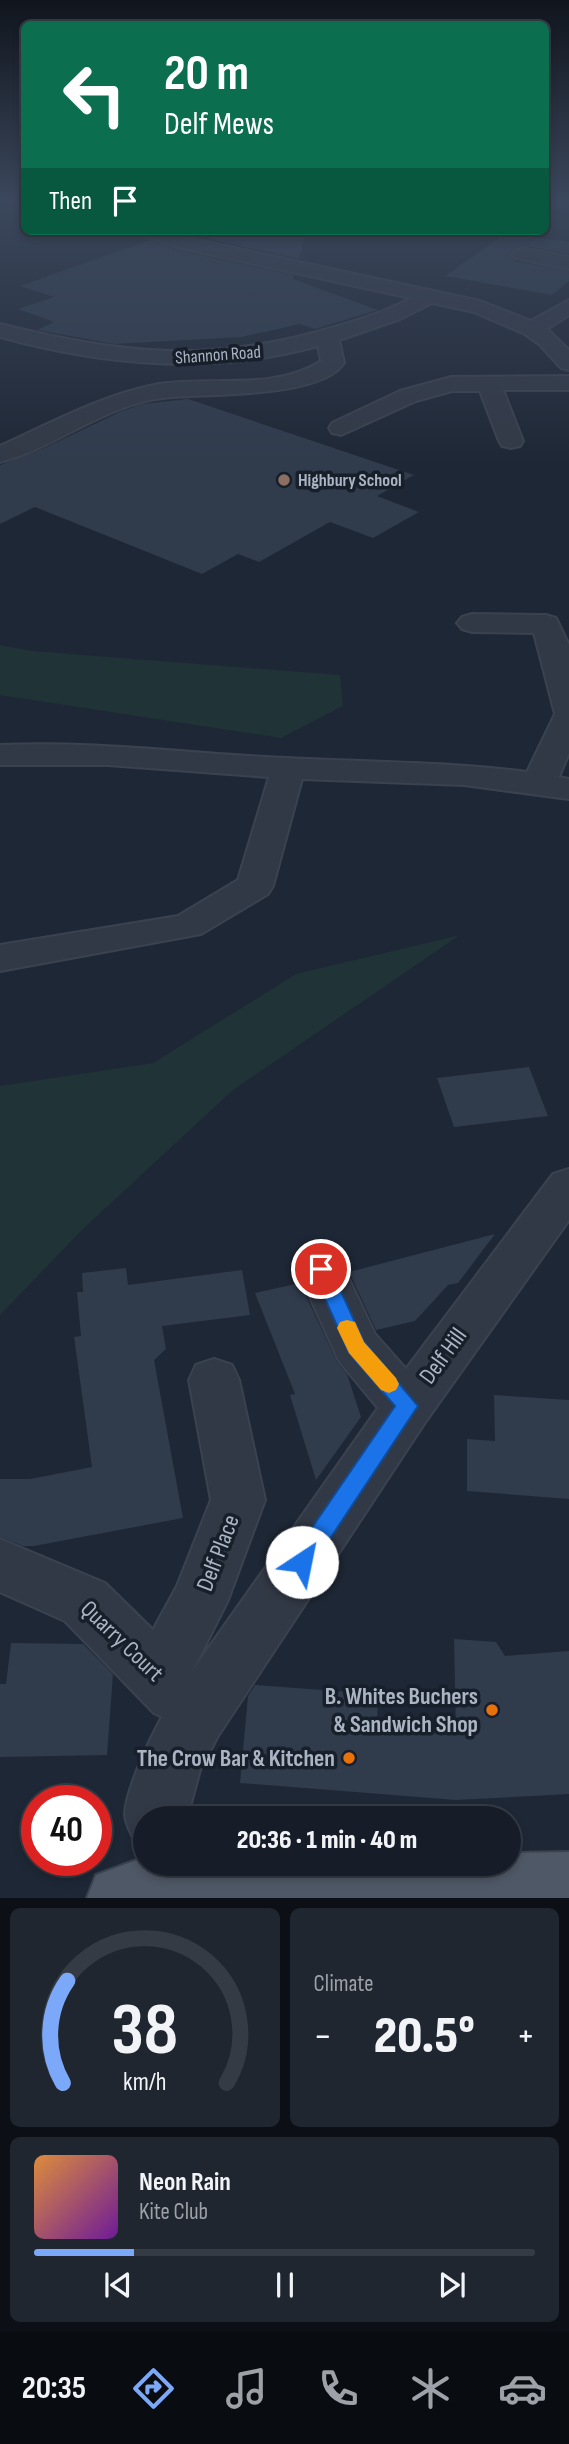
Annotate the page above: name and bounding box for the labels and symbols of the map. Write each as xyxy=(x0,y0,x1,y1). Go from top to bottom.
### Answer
street label: Shannon Road xyxy=(174,342,262,368)
place label: Highbury School xyxy=(298,470,402,491)
marker: Highbury School xyxy=(276,472,292,488)
pin xyxy=(291,1239,351,1299)
street label: Delf Hill xyxy=(413,1322,473,1390)
street label: Delf Place xyxy=(190,1511,246,1595)
position arrow xyxy=(265,1525,339,1599)
street label: Quarry Court xyxy=(74,1594,170,1688)
place label: B. Whites Buchers & Sandwich Shop xyxy=(325,1682,478,1739)
marker: B. Whites Buchers & Sandwich Shop xyxy=(484,1702,500,1718)
place label: The Crow Bar & Kitchen xyxy=(137,1744,335,1773)
marker: The Crow Bar & Kitchen xyxy=(341,1750,357,1766)
speed limit sign: 40 xyxy=(21,1785,112,1876)

